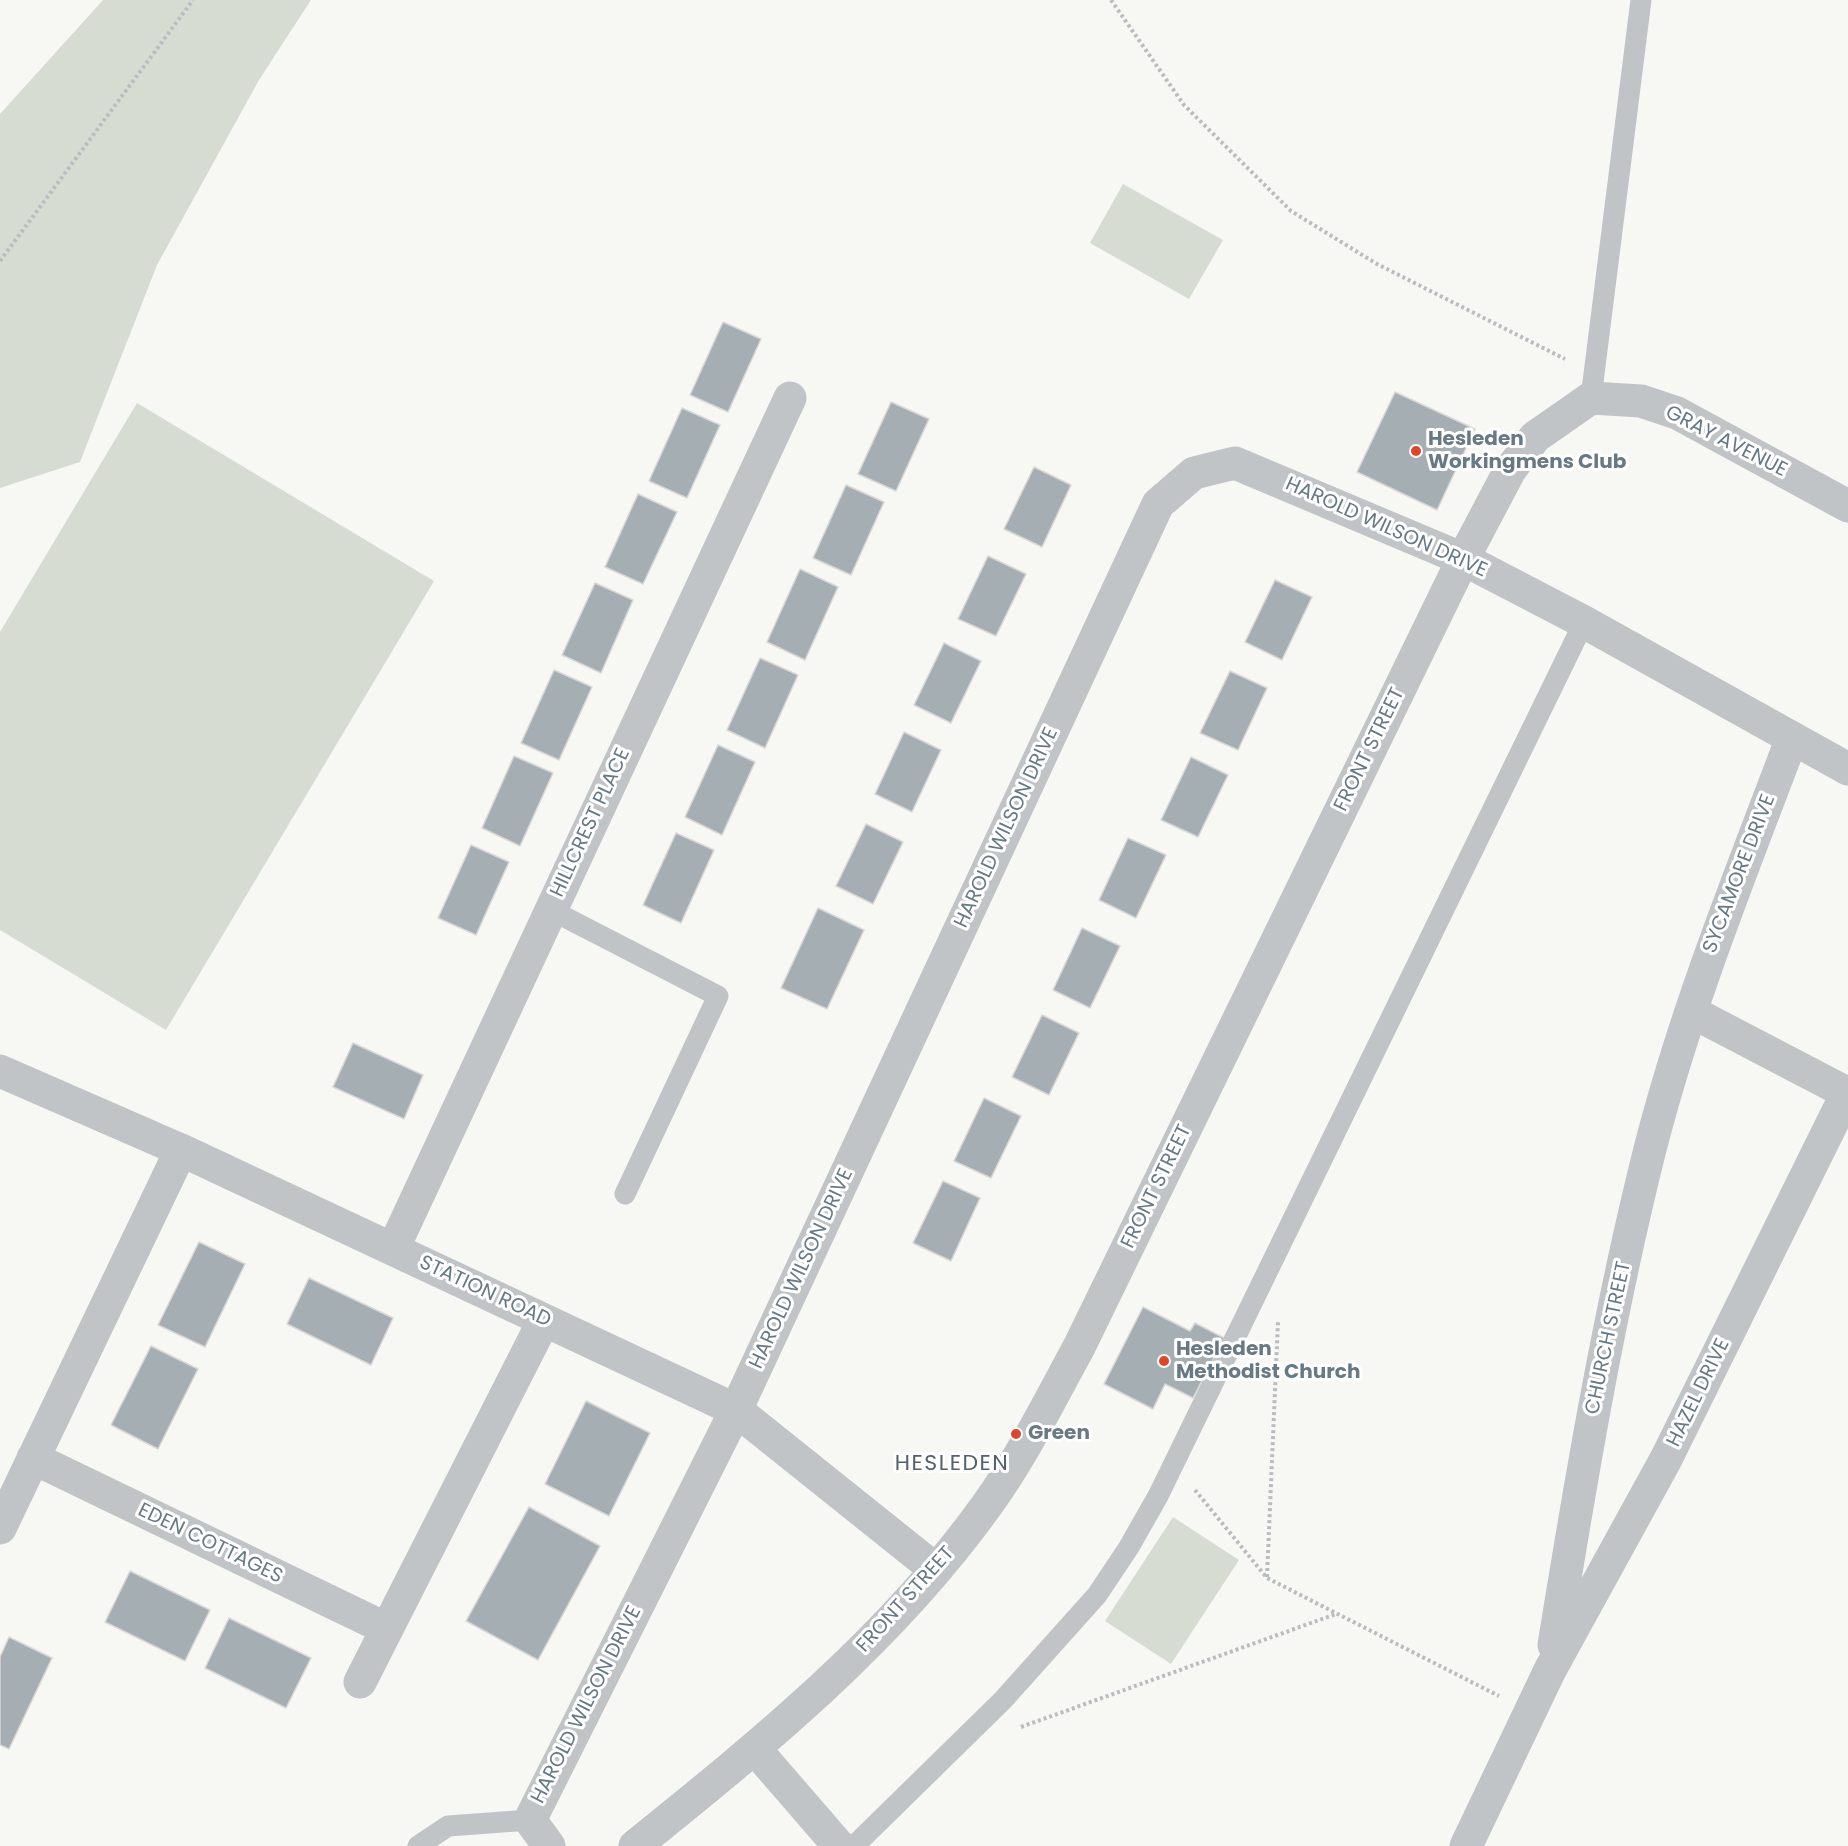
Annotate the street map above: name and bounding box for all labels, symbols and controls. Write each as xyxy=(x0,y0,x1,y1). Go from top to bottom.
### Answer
street label: GRAY AVENUE xyxy=(1661,401,1791,483)
place label: Hesleden Workingmens Club xyxy=(1428,428,1626,475)
marker: Hesleden Workingmens Club xyxy=(1409,444,1423,458)
street label: HAROLD WILSON DRIVE xyxy=(1281,473,1491,583)
street label: FRONT STREET xyxy=(1330,684,1410,816)
street label: HAROLD WILSON DRIVE xyxy=(950,724,1064,932)
street label: HILLCREST PLACE xyxy=(546,745,636,901)
street label: SYCAMORE DRIVE xyxy=(1699,791,1781,957)
street label: FRONT STREET xyxy=(1117,1121,1197,1253)
street label: HAROLD WILSON DRIVE xyxy=(745,1165,859,1373)
street label: STATION ROAD xyxy=(415,1251,555,1333)
street label: CHURCH STREET xyxy=(1581,1259,1637,1417)
street label: HAZEL DRIVE xyxy=(1662,1335,1736,1451)
place label: Hesleden Methodist Church xyxy=(1176,1338,1360,1385)
marker: Hesleden Methodist Church xyxy=(1157,1354,1171,1368)
place label: Green xyxy=(1028,1422,1090,1446)
marker: Green xyxy=(1009,1427,1023,1441)
district label: HESLEDEN xyxy=(895,1451,1009,1477)
street label: EDEN COTTAGES xyxy=(134,1499,286,1589)
street label: FRONT STREET xyxy=(852,1542,960,1658)
street label: HAROLD WILSON DRIVE xyxy=(527,1602,647,1808)

